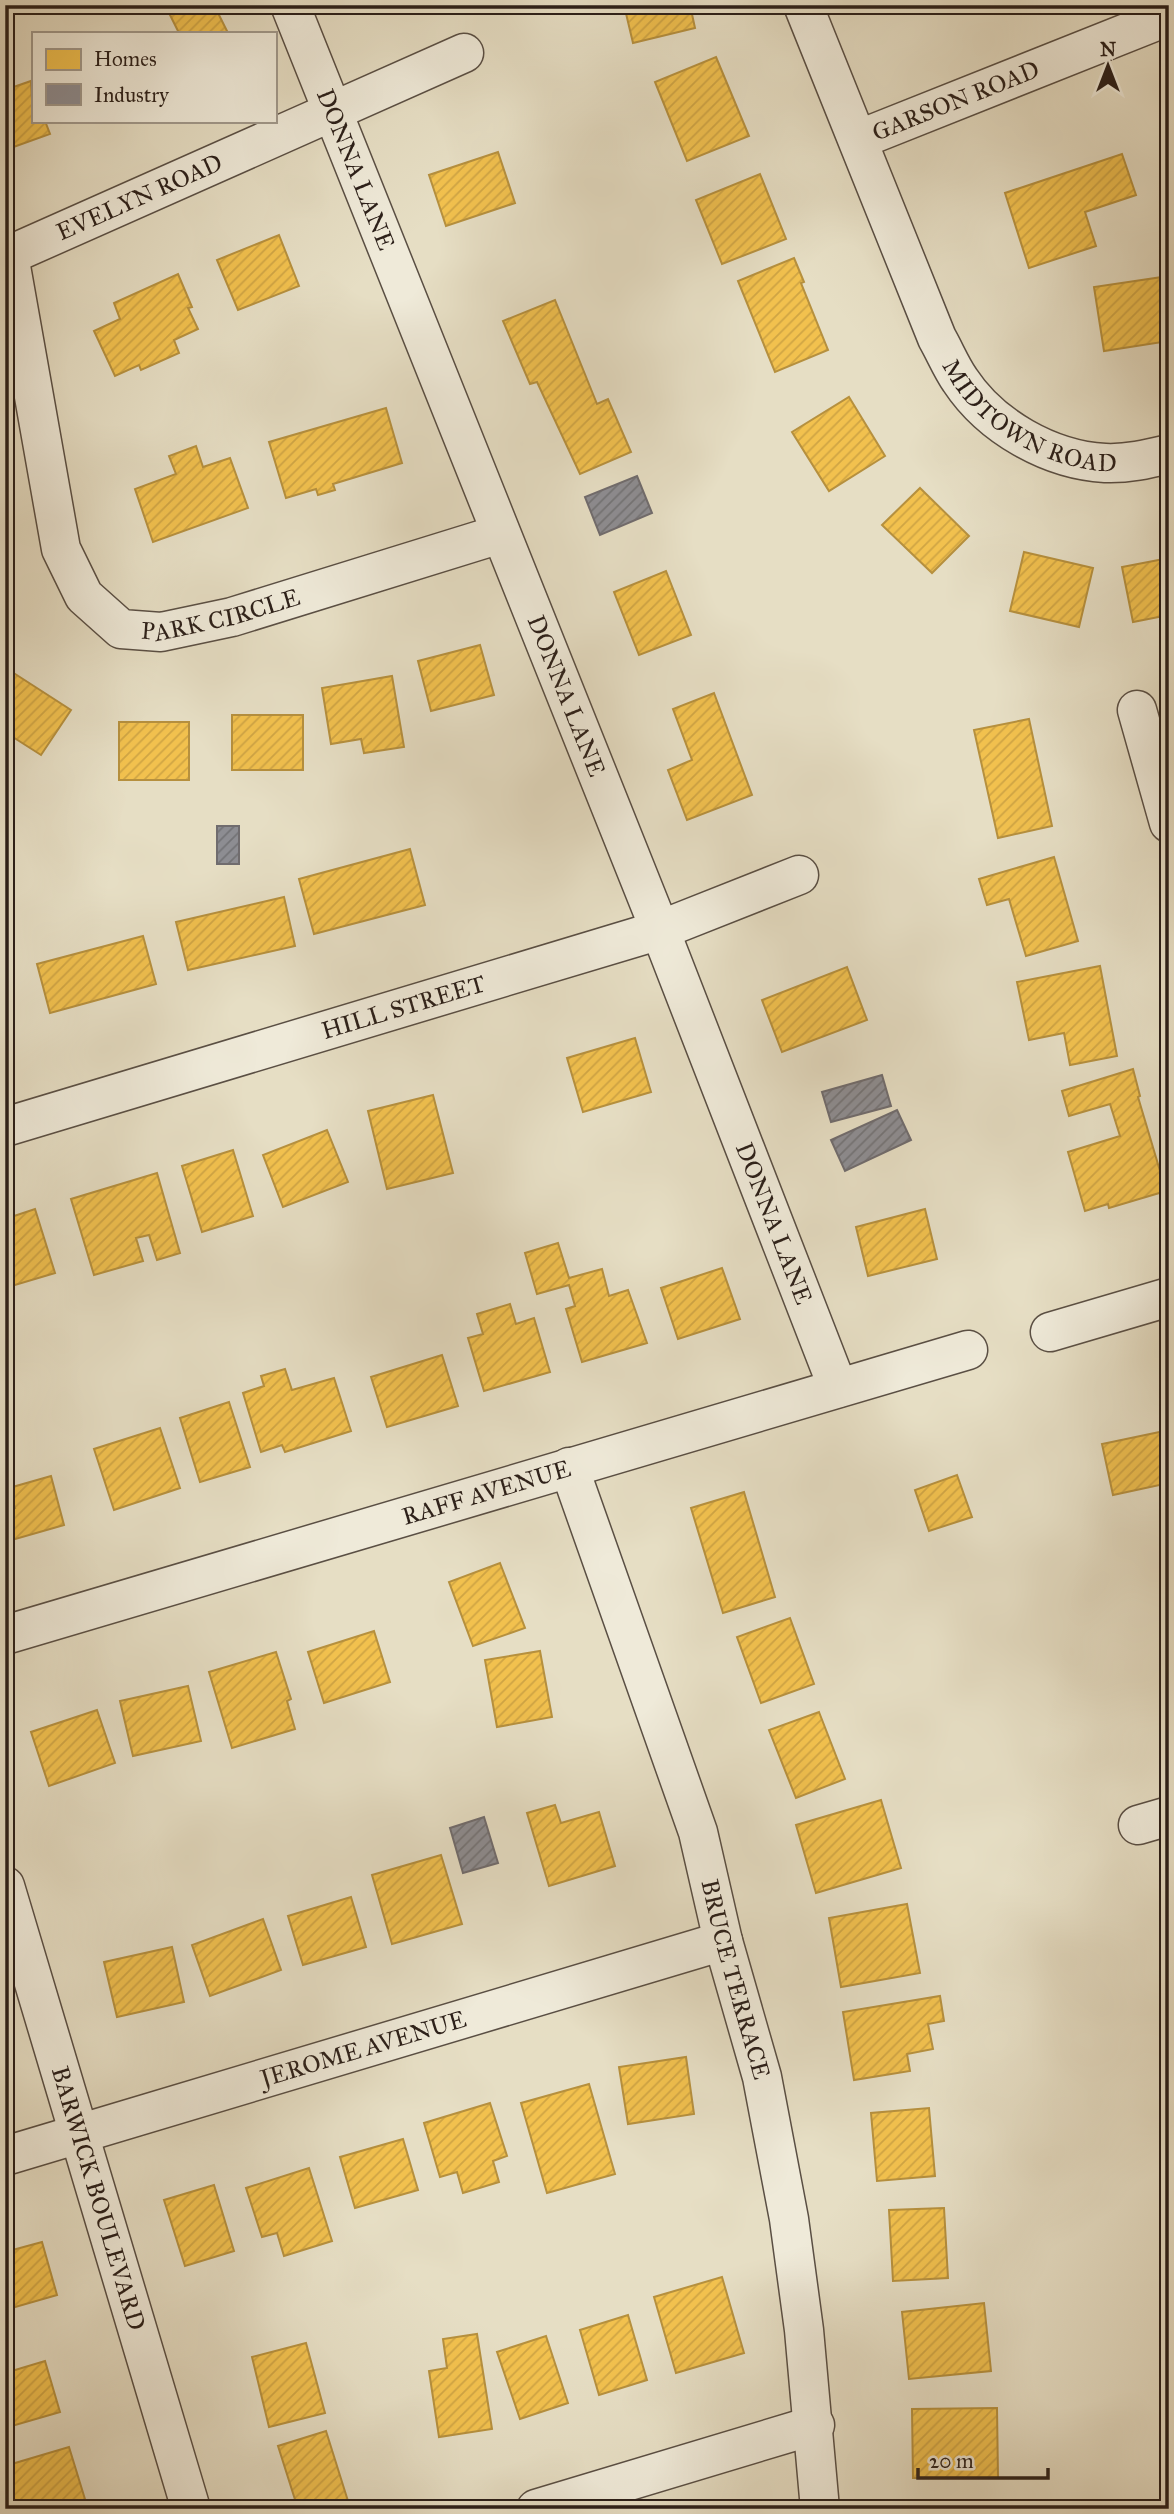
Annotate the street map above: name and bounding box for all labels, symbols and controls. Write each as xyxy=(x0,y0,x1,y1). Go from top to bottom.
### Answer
legend xyxy=(32,32,276,122)
north arrow xyxy=(1072,32,1142,102)
text: N xyxy=(1100,38,1116,61)
text: Homes xyxy=(94,46,157,72)
street label: GARSON ROAD xyxy=(868,54,1044,148)
text: Industry xyxy=(94,82,170,108)
street label: DONNA LANE xyxy=(310,84,401,254)
street label: EVELYN ROAD xyxy=(52,147,227,247)
street label: MIDTOWN ROAD xyxy=(936,354,1117,478)
street label: PARK CIRCLE xyxy=(140,582,304,648)
street label: DONNA LANE xyxy=(521,611,612,781)
street label: HILL STREET xyxy=(318,968,489,1046)
street label: DONNA LANE xyxy=(729,1138,819,1308)
street label: RAFF AVENUE xyxy=(398,1453,574,1532)
street label: BRUCE TERRACE xyxy=(694,1876,777,2083)
street label: JEROME AVENUE xyxy=(254,2004,470,2095)
street label: BARWICK BOULEVARD xyxy=(45,2063,152,2334)
scale bar xyxy=(918,2437,1048,2481)
text: 20 m xyxy=(929,2448,974,2474)

